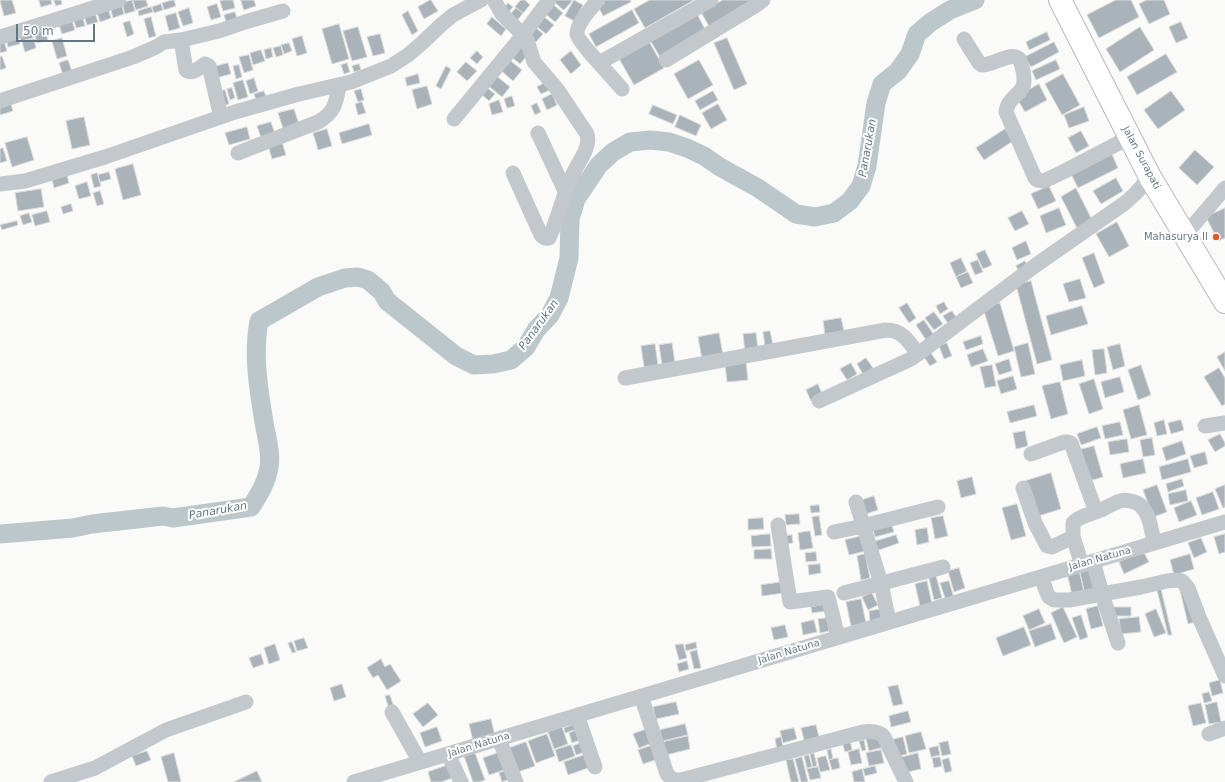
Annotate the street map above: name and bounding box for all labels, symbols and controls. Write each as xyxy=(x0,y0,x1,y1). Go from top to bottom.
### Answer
scale bar xyxy=(18,16,97,42)
text: 50 m xyxy=(23,24,54,38)
water label: Panarukan xyxy=(856,118,880,178)
street label: Jalan Surapati xyxy=(1119,124,1163,192)
place label: Mahasurya II xyxy=(1144,231,1208,243)
marker: Mahasurya II xyxy=(1211,232,1221,242)
water label: Panarukan xyxy=(516,297,562,353)
water label: Panarukan xyxy=(188,499,248,523)
street label: Jalan Natuna xyxy=(1068,544,1132,574)
street label: Jalan Natuna xyxy=(757,637,821,667)
street label: Jalan Natuna xyxy=(447,730,511,760)

